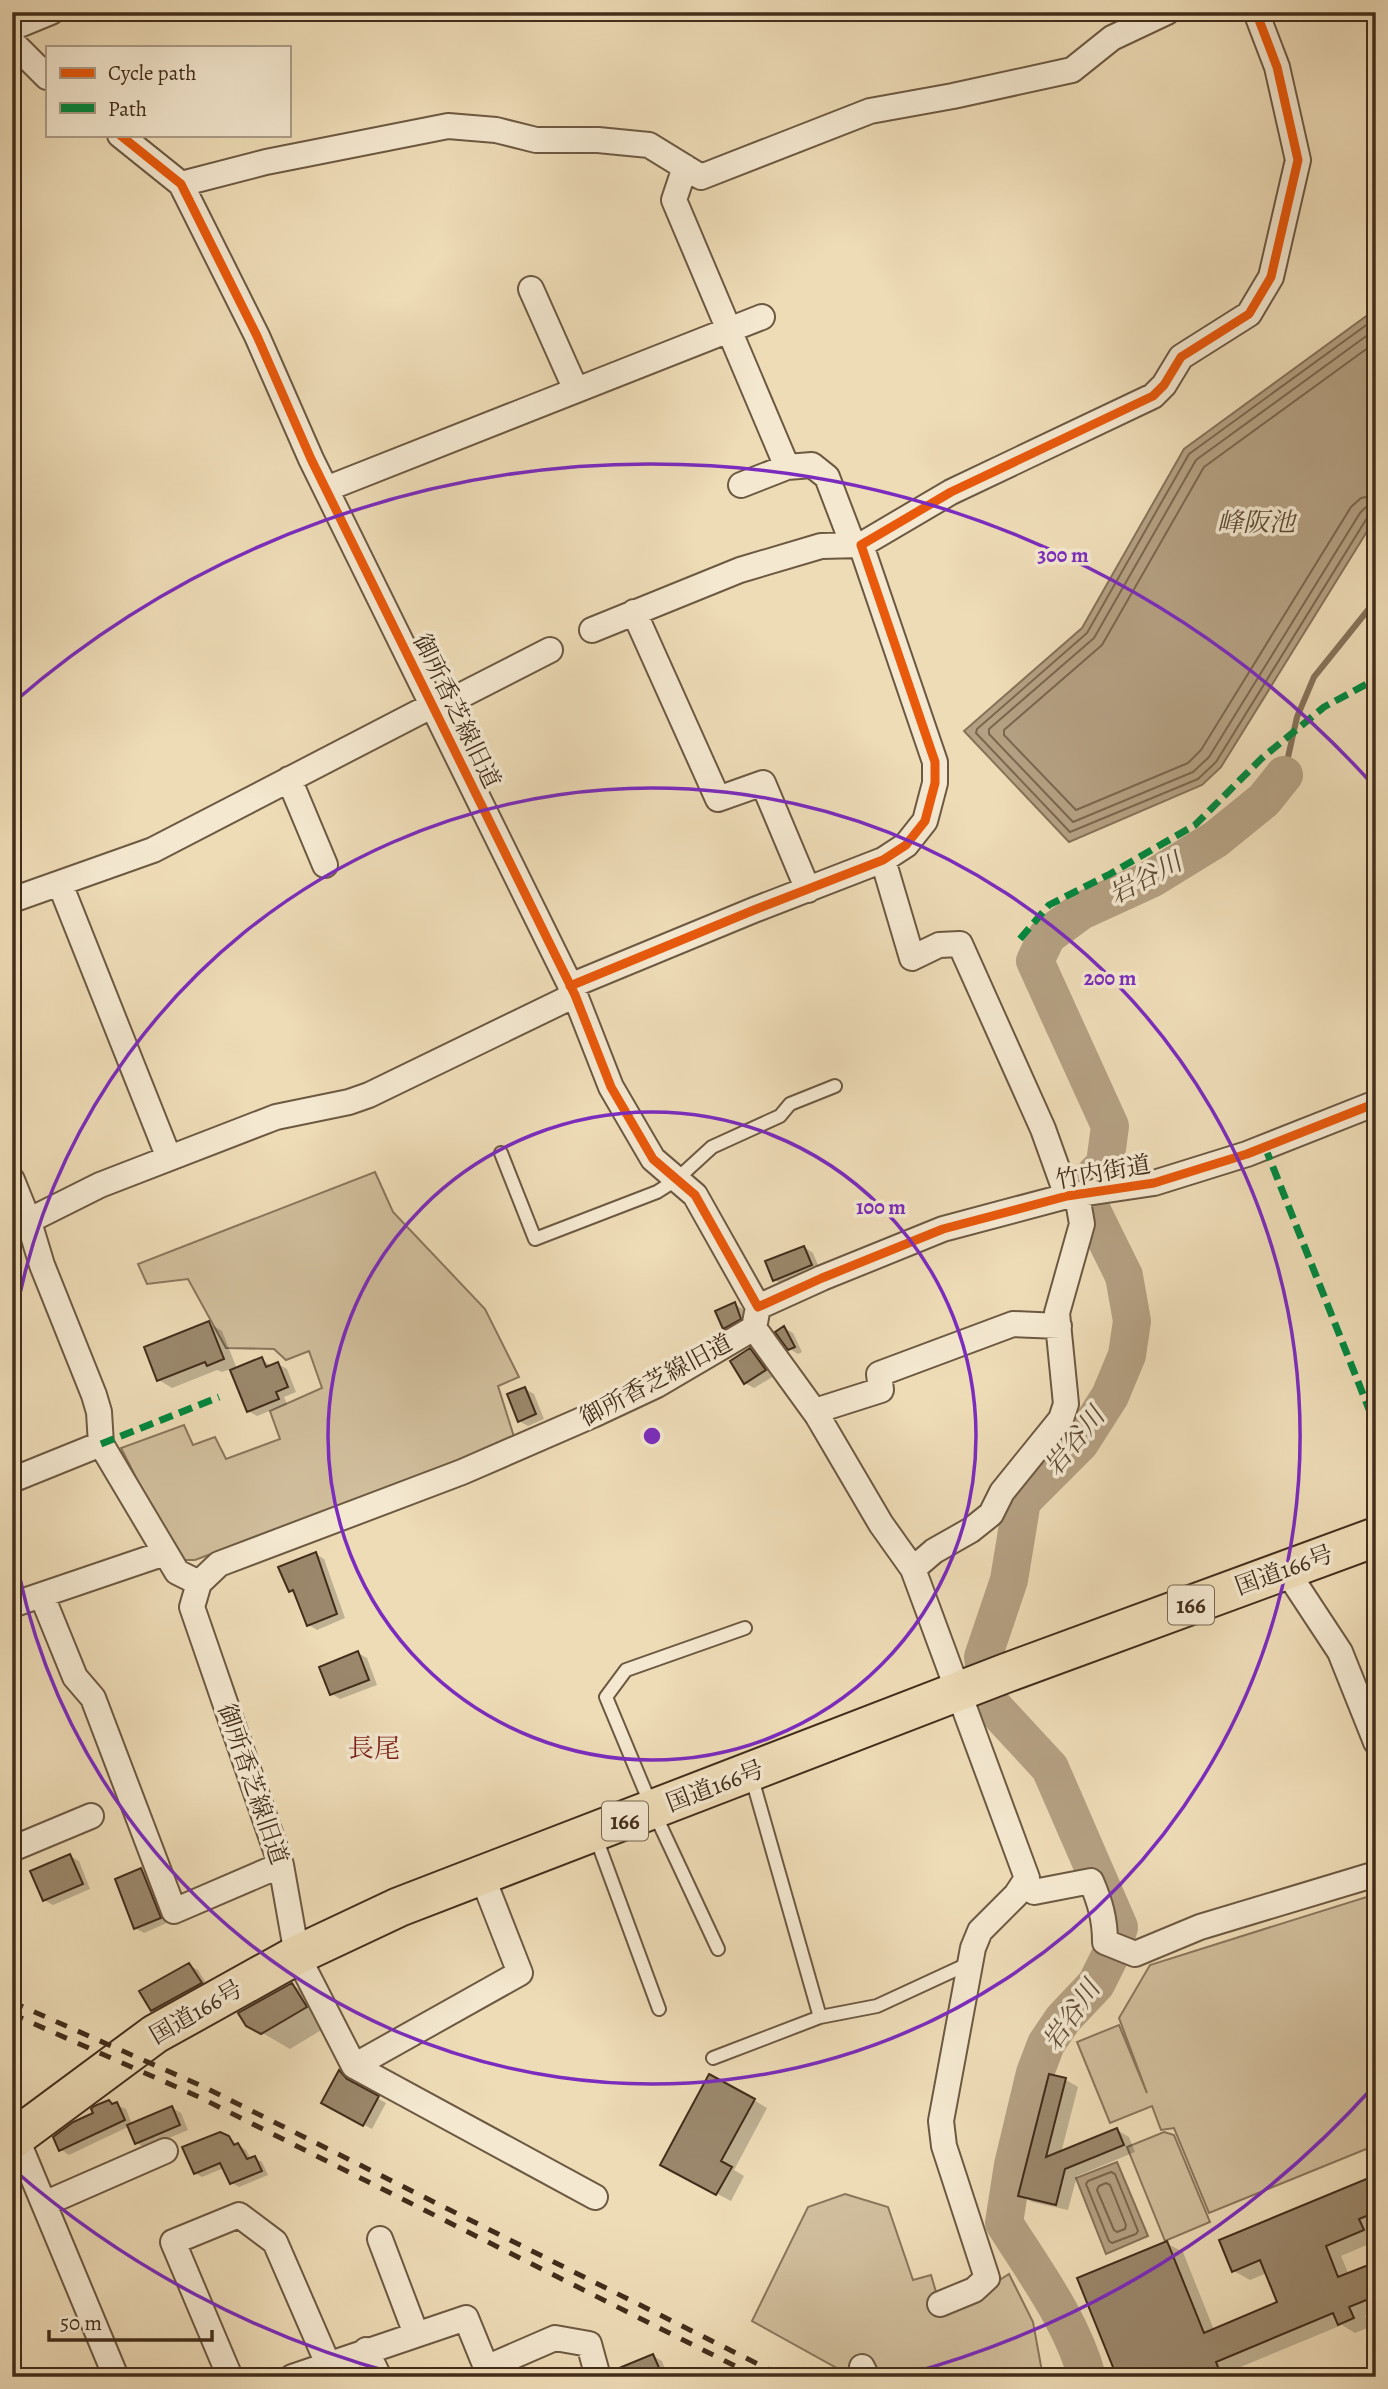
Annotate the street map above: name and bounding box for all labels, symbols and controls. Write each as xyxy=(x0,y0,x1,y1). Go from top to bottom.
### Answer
legend xyxy=(46,46,290,136)
text: Cycle path xyxy=(108,59,197,87)
text: Path xyxy=(108,95,147,123)
water label: 峰阪池 xyxy=(1217,505,1298,540)
text: 300 m xyxy=(1037,541,1089,569)
street label: 御所香芝線旧道 xyxy=(406,628,508,794)
water label: 岩谷川 xyxy=(1103,843,1191,912)
text: 200 m xyxy=(1084,964,1137,992)
street label: 竹内街道 xyxy=(1053,1148,1153,1196)
text: 100 m xyxy=(856,1193,906,1221)
street label: 御所香芝線旧道 xyxy=(574,1326,738,1434)
water label: 岩谷川 xyxy=(1036,1398,1114,1483)
centre of rings xyxy=(640,1424,664,1448)
street label: 国道166号 xyxy=(1230,1537,1338,1603)
road number: 166 xyxy=(1168,1586,1214,1624)
street label: 御所香芝線旧道 xyxy=(211,1699,295,1869)
district label: 長尾 xyxy=(348,1731,400,1766)
street label: 国道166号 xyxy=(661,1753,769,1819)
road number: 166 xyxy=(602,1802,648,1840)
water label: 岩谷川 xyxy=(1035,1971,1110,2057)
street label: 国道166号 xyxy=(144,1973,248,2051)
scale bar xyxy=(49,2298,212,2342)
text: 50 m xyxy=(60,2309,102,2337)

